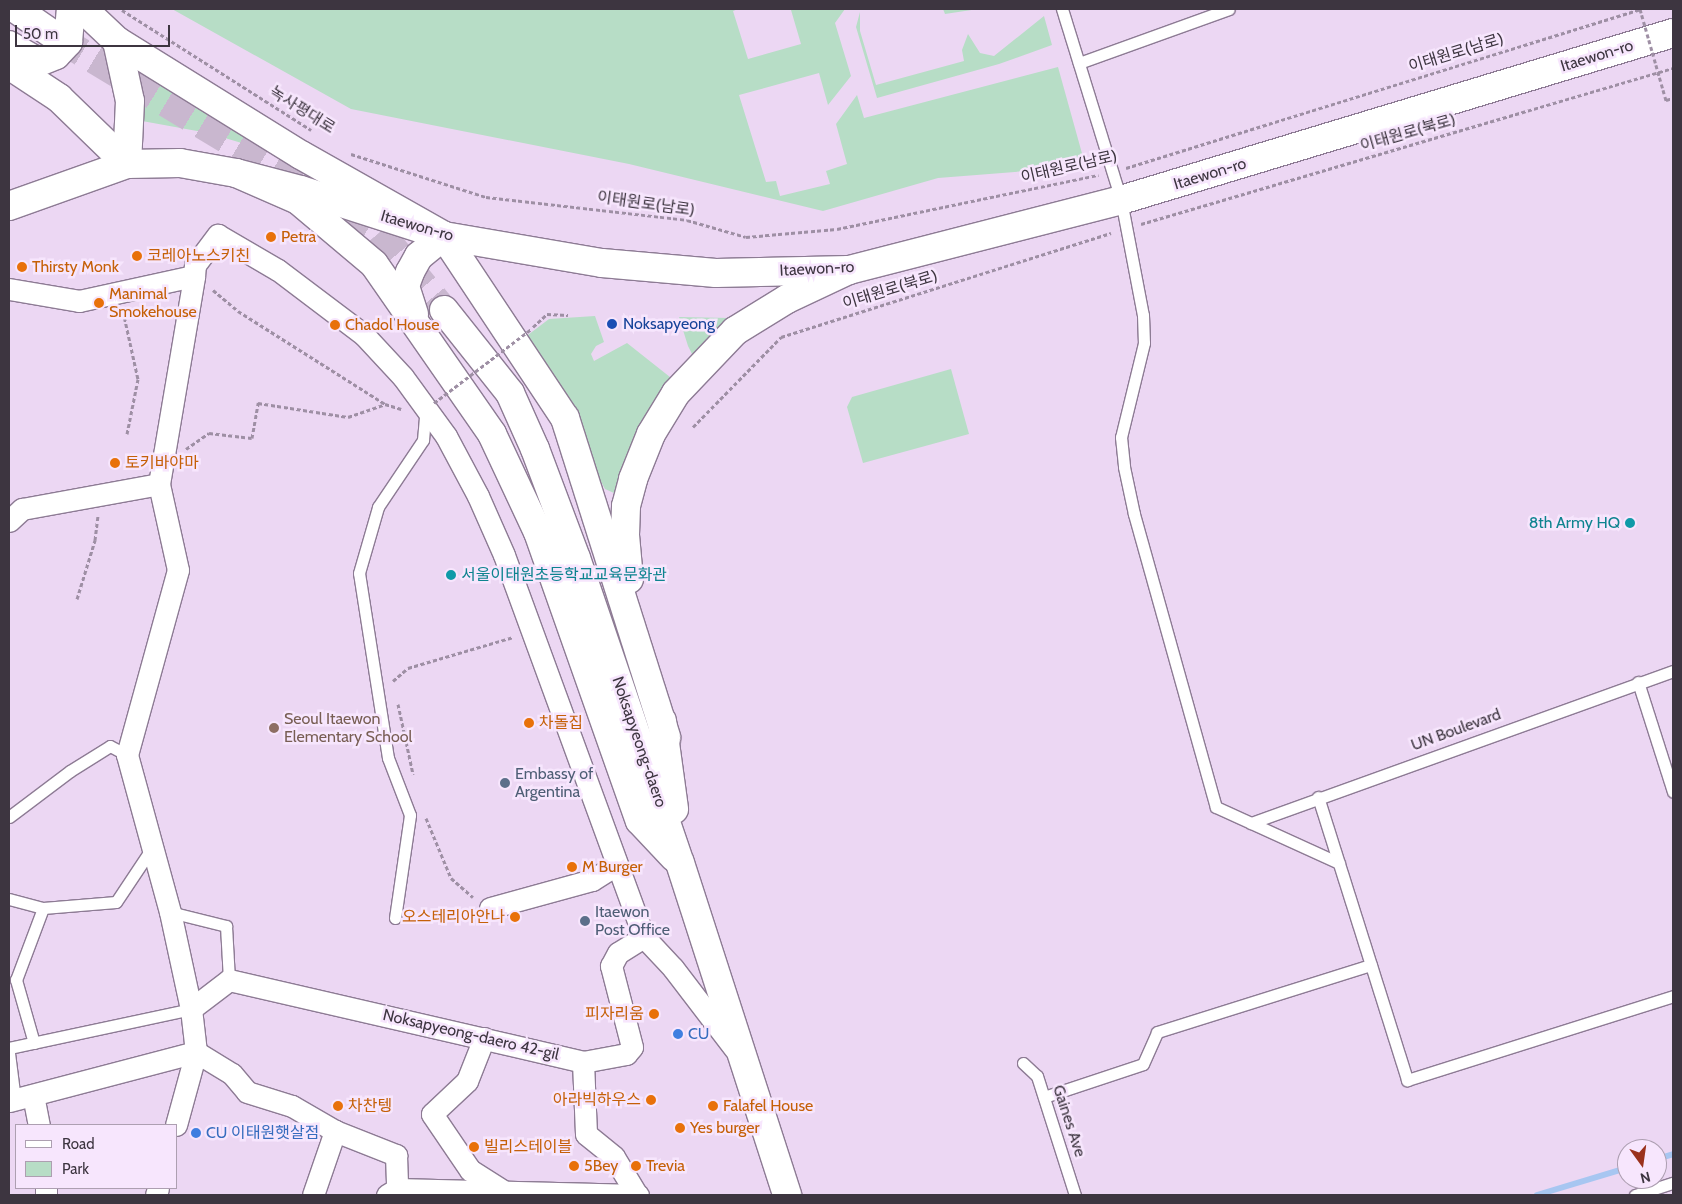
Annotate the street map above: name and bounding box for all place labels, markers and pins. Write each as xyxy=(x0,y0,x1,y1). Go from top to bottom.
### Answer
place label: Petra xyxy=(281,227,316,247)
marker: Petra xyxy=(265,231,277,243)
place label: 코레아노스키친 xyxy=(147,246,250,266)
marker: 코레아노스키친 xyxy=(131,250,143,262)
place label: Thirsty Monk xyxy=(32,257,119,277)
marker: Thirsty Monk xyxy=(16,261,28,273)
place label: Manimal Smokehouse xyxy=(109,284,197,322)
marker: Manimal Smokehouse xyxy=(93,297,105,309)
place label: Noksapyeong xyxy=(623,314,715,334)
place label: Chadol House xyxy=(345,315,439,335)
marker: Noksapyeong xyxy=(605,317,619,331)
marker: Chadol House xyxy=(329,319,341,331)
place label: 토키바야마 xyxy=(125,453,199,473)
marker: 토키바야마 xyxy=(109,457,121,469)
place label: 8th Army HQ xyxy=(1529,513,1620,533)
marker: 8th Army HQ xyxy=(1624,517,1636,529)
place label: 서울이태원초등학교교육문화관 xyxy=(461,565,667,585)
marker: 서울이태원초등학교교육문화관 xyxy=(445,569,457,581)
place label: Seoul Itaewon Elementary School xyxy=(284,709,412,747)
place label: 차돌집 xyxy=(539,713,583,733)
marker: 차돌집 xyxy=(523,717,535,729)
marker: Seoul Itaewon Elementary School xyxy=(268,722,280,734)
place label: Embassy of Argentina xyxy=(515,764,593,802)
marker: Embassy of Argentina xyxy=(499,777,511,789)
place label: M Burger xyxy=(582,857,643,877)
marker: M Burger xyxy=(566,861,578,873)
place label: Itaewon Post Office xyxy=(595,902,670,940)
place label: 오스테리아안나 xyxy=(402,907,505,927)
marker: 오스테리아안나 xyxy=(509,911,521,923)
marker: Itaewon Post Office xyxy=(579,915,591,927)
place label: 피자리움 xyxy=(585,1004,644,1024)
marker: 피자리움 xyxy=(648,1008,660,1020)
place label: CU xyxy=(688,1024,709,1044)
marker: CU xyxy=(672,1028,684,1040)
place label: 아라빅하우스 xyxy=(553,1090,641,1110)
marker: 아라빅하우스 xyxy=(645,1094,657,1106)
place label: 차찬텡 xyxy=(348,1096,392,1116)
place label: Falafel House xyxy=(723,1096,813,1116)
marker: 차찬텡 xyxy=(332,1100,344,1112)
marker: Falafel House xyxy=(707,1100,719,1112)
place label: Yes burger xyxy=(690,1118,760,1138)
marker: Yes burger xyxy=(674,1122,686,1134)
place label: CU 이태원햇살점 xyxy=(206,1123,319,1143)
marker: CU 이태원햇살점 xyxy=(190,1127,202,1139)
place label: 빌리스테이블 xyxy=(484,1137,572,1157)
marker: 빌리스테이블 xyxy=(468,1141,480,1153)
place label: 5Bey xyxy=(584,1156,618,1176)
place label: Trevia xyxy=(646,1156,685,1176)
marker: 5Bey xyxy=(568,1160,580,1172)
marker: Trevia xyxy=(630,1160,642,1172)

